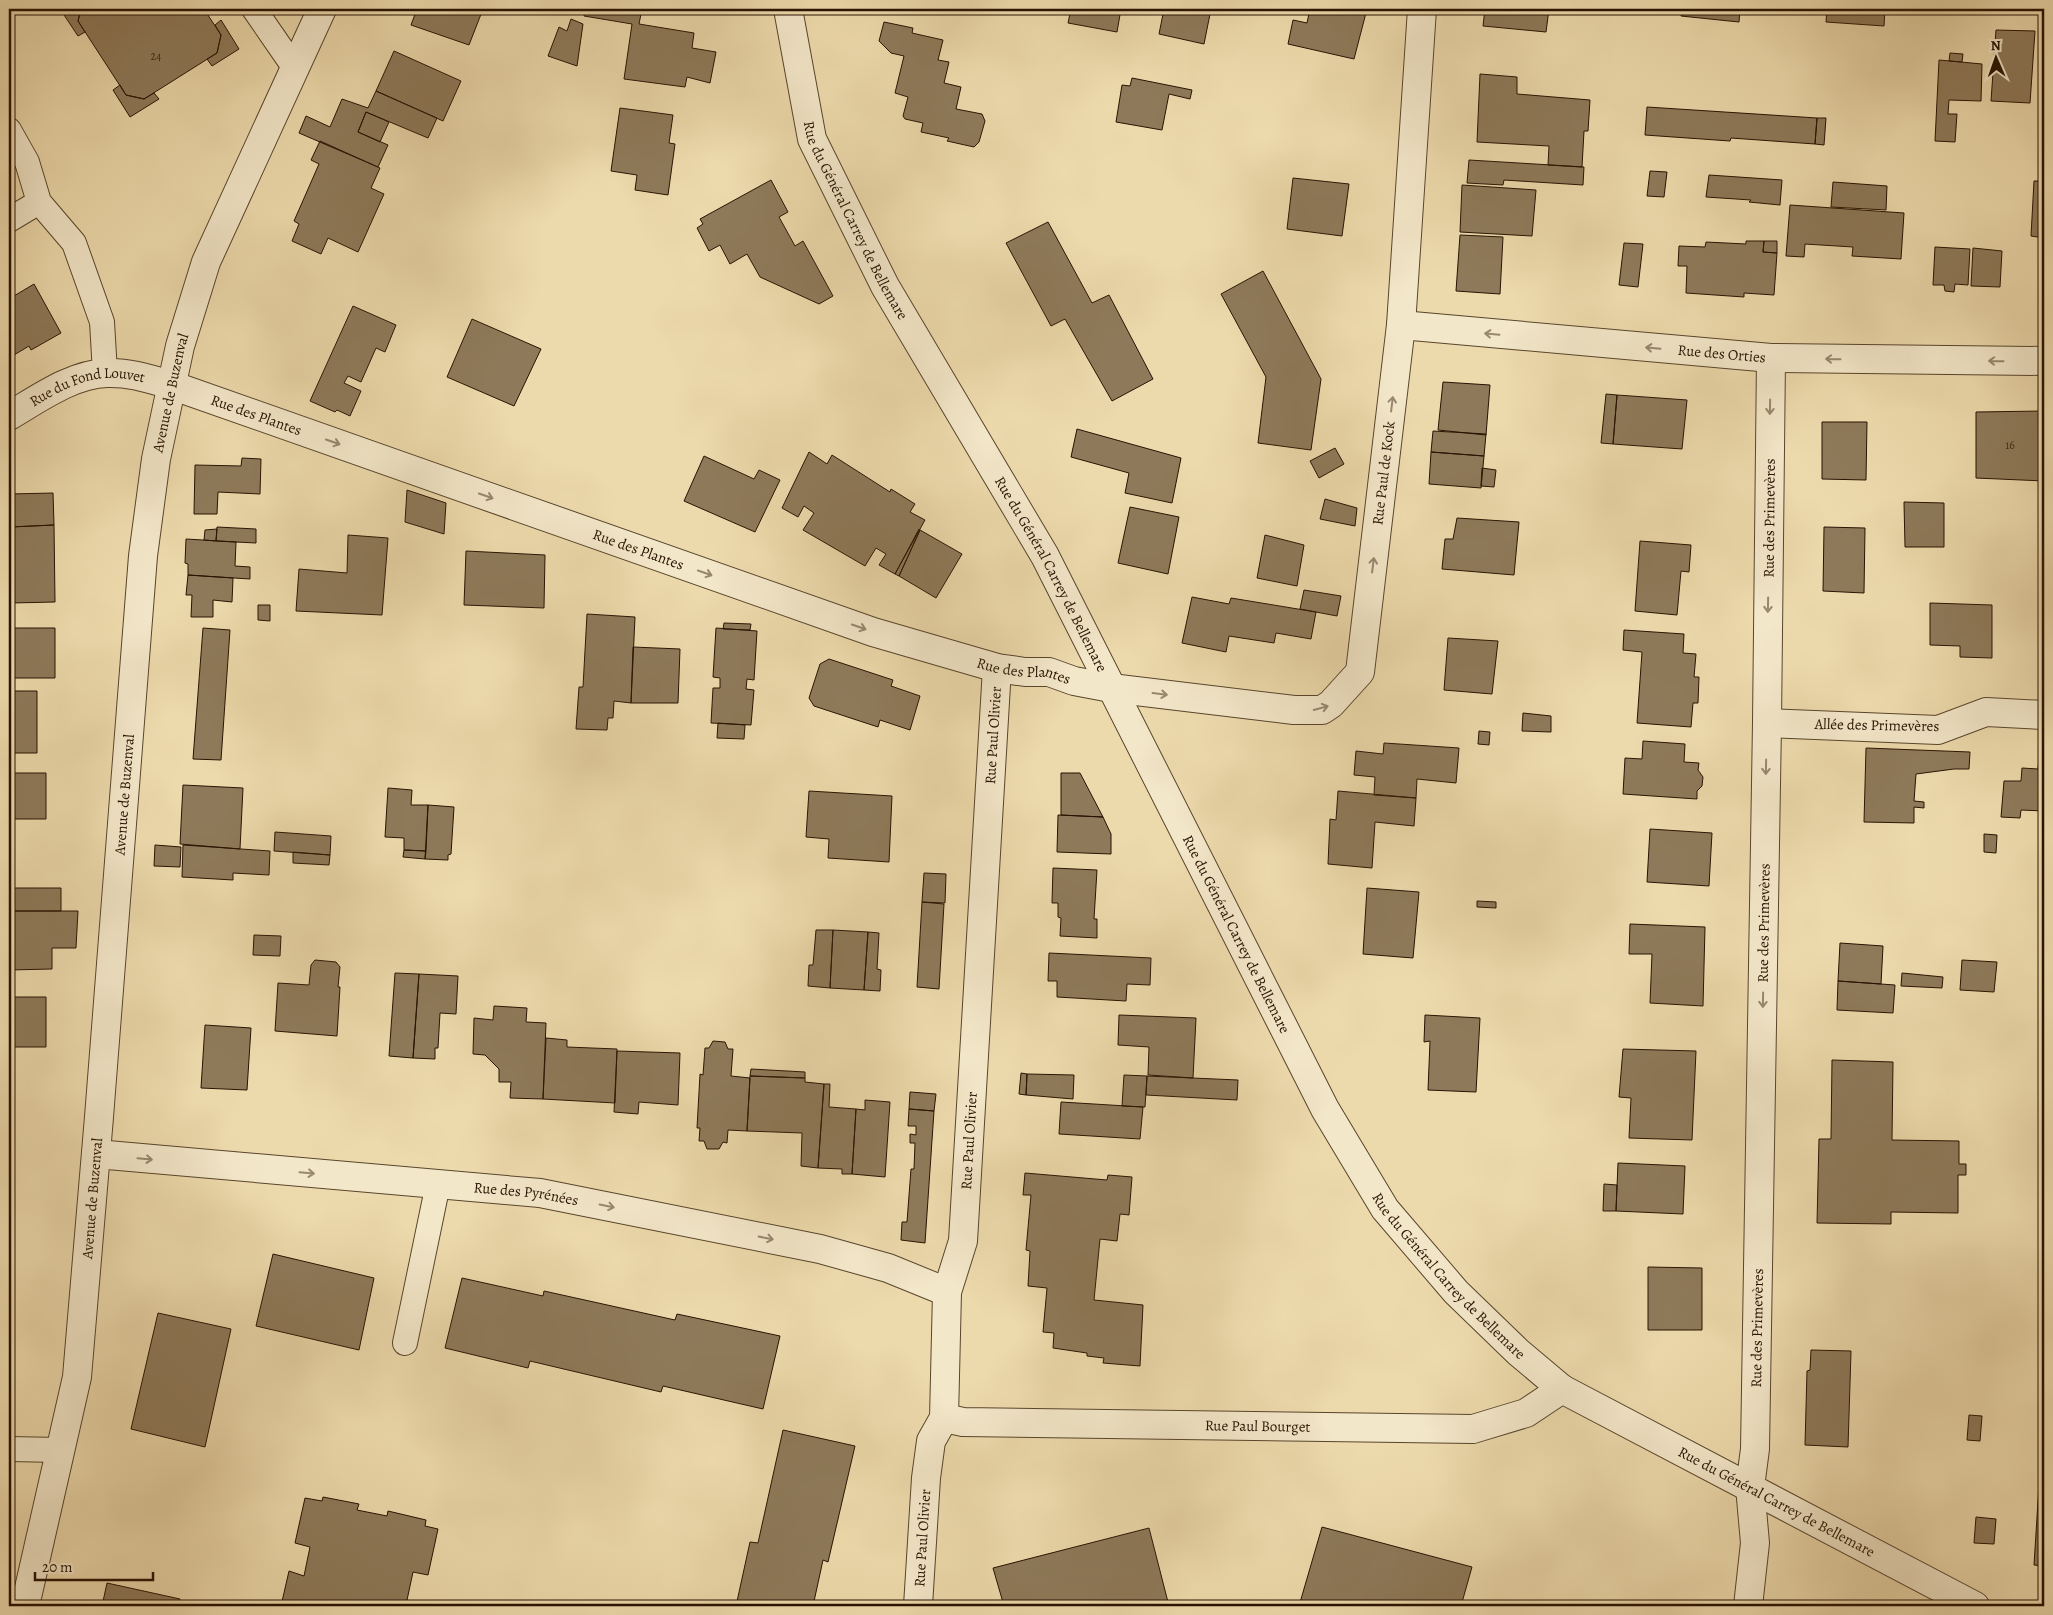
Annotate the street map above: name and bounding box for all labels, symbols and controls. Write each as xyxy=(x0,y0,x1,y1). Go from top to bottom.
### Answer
north arrow xyxy=(1970,32,2020,82)
text: N xyxy=(1990,36,2001,55)
house number: 24 xyxy=(150,48,162,64)
street label: Rue du Général Carrey de Bellemare xyxy=(799,119,913,324)
one-way arrow xyxy=(1484,329,1500,338)
street label: Avenue de Buzenval xyxy=(147,331,193,455)
street label: Rue des Orties xyxy=(1677,340,1767,367)
one-way arrow xyxy=(1646,343,1662,353)
one-way arrow xyxy=(1825,354,1842,364)
one-way arrow xyxy=(1988,356,2004,366)
street label: Rue du Fond Louvet xyxy=(26,363,147,411)
street label: Rue des Plantes xyxy=(208,390,305,440)
one-way arrow xyxy=(1387,396,1397,412)
one-way arrow xyxy=(1765,398,1775,415)
street label: Rue Paul de Kock xyxy=(1367,420,1400,526)
house number: 16 xyxy=(2005,437,2015,453)
one-way arrow xyxy=(325,438,340,447)
street label: Rue des Primevères xyxy=(1759,458,1780,578)
street label: Rue du Général Carrey de Bellemare xyxy=(990,473,1112,676)
one-way arrow xyxy=(478,492,493,501)
street label: Rue des Plantes xyxy=(590,524,687,575)
one-way arrow xyxy=(1368,557,1378,573)
one-way arrow xyxy=(697,569,713,579)
one-way arrow xyxy=(1763,596,1773,612)
one-way arrow xyxy=(850,623,866,633)
street label: Rue des Plantes xyxy=(974,653,1073,689)
street label: Rue Paul Olivier xyxy=(980,686,1006,785)
one-way arrow xyxy=(1152,689,1168,699)
one-way arrow xyxy=(1313,703,1329,712)
street label: Allée des Primevères xyxy=(1813,714,1940,736)
street label: Avenue de Buzenval xyxy=(109,733,139,857)
one-way arrow xyxy=(1761,758,1771,775)
street label: Rue du Général Carrey de Bellemare xyxy=(1178,832,1295,1037)
street label: Rue des Primevères xyxy=(1753,863,1775,983)
one-way arrow xyxy=(1758,991,1767,1007)
street label: Rue Paul Olivier xyxy=(956,1091,982,1190)
street label: Avenue de Buzenval xyxy=(77,1137,107,1261)
one-way arrow xyxy=(136,1154,152,1164)
one-way arrow xyxy=(298,1168,314,1178)
street label: Rue des Pyrénées xyxy=(473,1177,580,1210)
street label: Rue du Général Carrey de Bellemare xyxy=(1367,1189,1530,1364)
one-way arrow xyxy=(598,1202,614,1212)
one-way arrow xyxy=(758,1234,774,1244)
street label: Rue des Primevères xyxy=(1746,1268,1768,1388)
street label: Rue Paul Bourget xyxy=(1205,1415,1311,1437)
street label: Rue du Général Carrey de Bellemare xyxy=(1675,1442,1879,1562)
street label: Rue Paul Olivier xyxy=(909,1488,935,1588)
scale bar xyxy=(35,1550,152,1582)
text: 20 m xyxy=(42,1557,73,1577)

